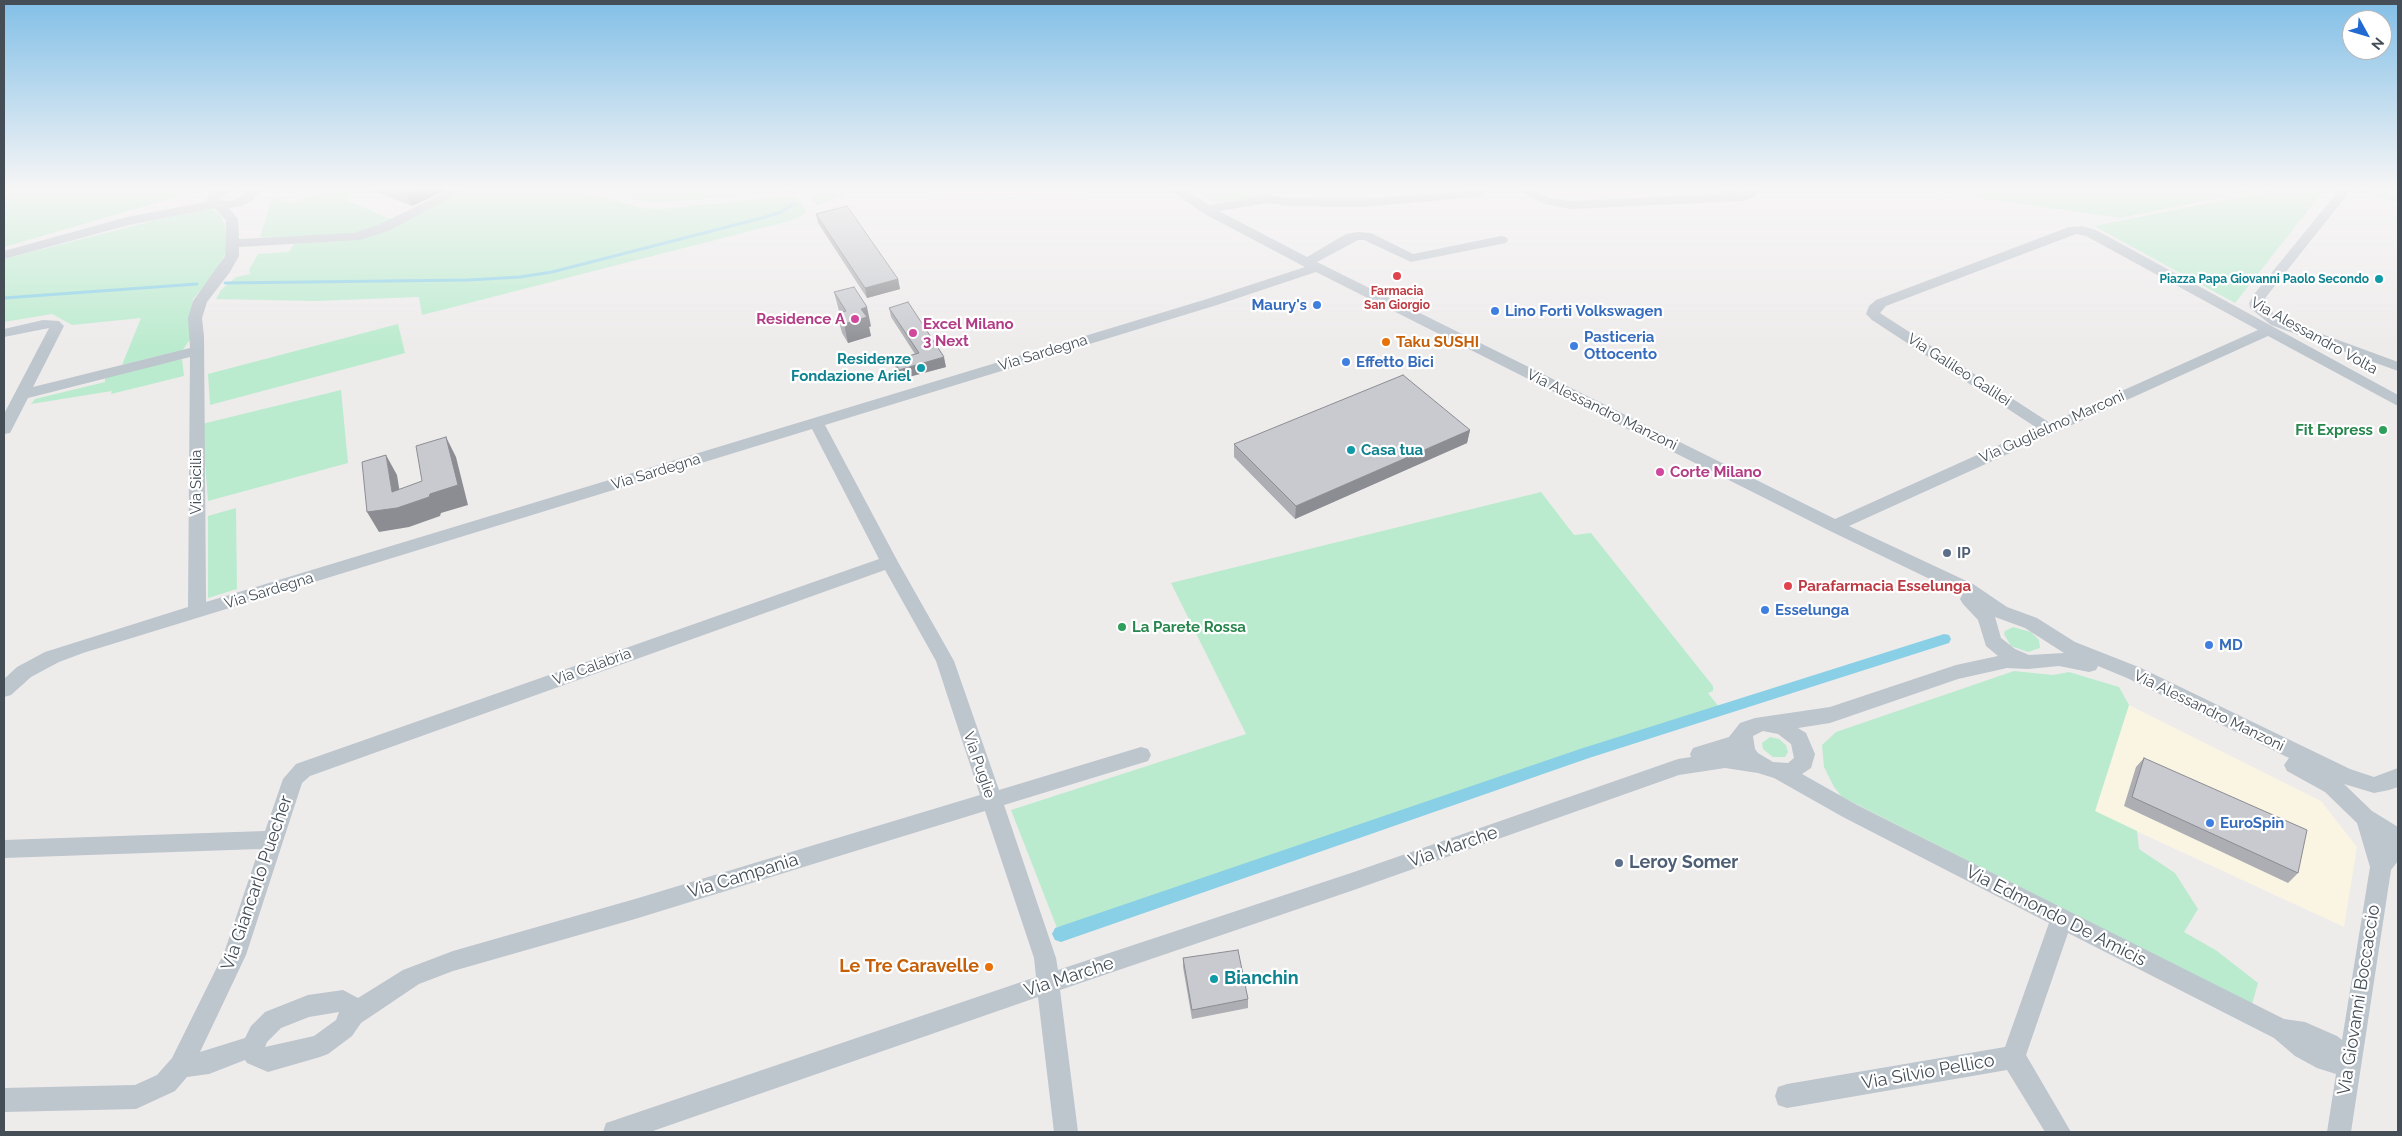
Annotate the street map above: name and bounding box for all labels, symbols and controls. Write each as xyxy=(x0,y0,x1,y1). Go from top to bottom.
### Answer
north arrow xyxy=(2342,10,2392,60)
text: N xyxy=(2368,35,2387,53)
marker: Farmacia San Giorgio xyxy=(1391,270,1403,282)
place label: Piazza Papa Giovanni Paolo Secondo xyxy=(2159,272,2369,286)
marker: Piazza Papa Giovanni Paolo Secondo xyxy=(2373,273,2385,285)
place label: Farmacia San Giorgio xyxy=(1364,284,1430,312)
street label: Via Alessandro Volta xyxy=(2247,294,2381,378)
place label: Maury's xyxy=(1251,296,1307,314)
marker: Maury's xyxy=(1311,299,1323,311)
place label: Lino Forti Volkswagen xyxy=(1505,302,1663,320)
marker: Lino Forti Volkswagen xyxy=(1489,305,1501,317)
place label: Residence A xyxy=(756,310,845,328)
marker: Residence A xyxy=(849,313,861,325)
place label: Excel Milano 3 Next xyxy=(923,315,1014,350)
marker: Excel Milano 3 Next xyxy=(907,327,919,339)
place label: Pasticeria Ottocento xyxy=(1584,328,1657,363)
street label: Via Galileo Galilei xyxy=(1904,330,2014,410)
street label: Via Sardegna xyxy=(996,331,1090,375)
place label: Taku SUSHI xyxy=(1396,333,1479,351)
marker: Taku SUSHI xyxy=(1380,336,1392,348)
marker: Pasticeria Ottocento xyxy=(1568,340,1580,352)
place label: Residenze Fondazione Ariel xyxy=(791,350,911,385)
place label: Effetto Bici xyxy=(1356,353,1434,371)
marker: Effetto Bici xyxy=(1340,356,1352,368)
marker: Residenze Fondazione Ariel xyxy=(915,362,927,374)
street label: Via Alessandro Manzoni xyxy=(1524,366,1680,454)
street label: Via Guglielmo Marconi xyxy=(1977,387,2127,467)
place label: Fit Express xyxy=(2295,421,2373,439)
marker: Fit Express xyxy=(2377,424,2389,436)
place label: Casa tua xyxy=(1361,441,1423,459)
marker: Casa tua xyxy=(1345,444,1357,456)
street label: Via Sicilia xyxy=(187,450,205,514)
street label: Via Sardegna xyxy=(609,450,703,494)
place label: Corte Milano xyxy=(1670,463,1762,481)
marker: Corte Milano xyxy=(1654,466,1666,478)
place label: IP xyxy=(1957,544,1971,562)
marker: IP xyxy=(1941,547,1953,559)
street label: Via Sardegna xyxy=(222,569,316,613)
place label: Parafarmacia Esselunga xyxy=(1798,577,1971,595)
marker: Parafarmacia Esselunga xyxy=(1782,580,1794,592)
place label: Esselunga xyxy=(1775,601,1849,619)
marker: Esselunga xyxy=(1759,604,1771,616)
place label: La Parete Rossa xyxy=(1132,618,1246,636)
marker: La Parete Rossa xyxy=(1116,621,1128,633)
place label: MD xyxy=(2219,636,2243,654)
marker: MD xyxy=(2203,639,2215,651)
street label: Via Calabria xyxy=(550,644,634,690)
street label: Via Alessandro Manzoni xyxy=(2131,667,2287,755)
street label: Via Puglie xyxy=(959,729,999,801)
street label: Via Giancarlo Puecher xyxy=(217,793,297,973)
place label: EuroSpin xyxy=(2220,814,2284,832)
marker: EuroSpin xyxy=(2204,817,2216,829)
street label: Via Marche xyxy=(1406,822,1500,872)
street label: Via Campania xyxy=(685,849,801,903)
place label: Leroy Somer xyxy=(1629,852,1738,874)
marker: Leroy Somer xyxy=(1613,857,1625,869)
street label: Via Edmondo De Amicis xyxy=(1962,861,2150,971)
street label: Via Giovanni Boccaccio xyxy=(2333,903,2385,1097)
street label: Via Marche xyxy=(1021,952,1117,1002)
place label: Le Tre Caravelle xyxy=(839,956,979,978)
marker: Le Tre Caravelle xyxy=(983,961,995,973)
place label: Bianchin xyxy=(1224,968,1299,990)
marker: Bianchin xyxy=(1208,973,1220,985)
street label: Via Silvio Pellico xyxy=(1860,1050,1996,1094)

